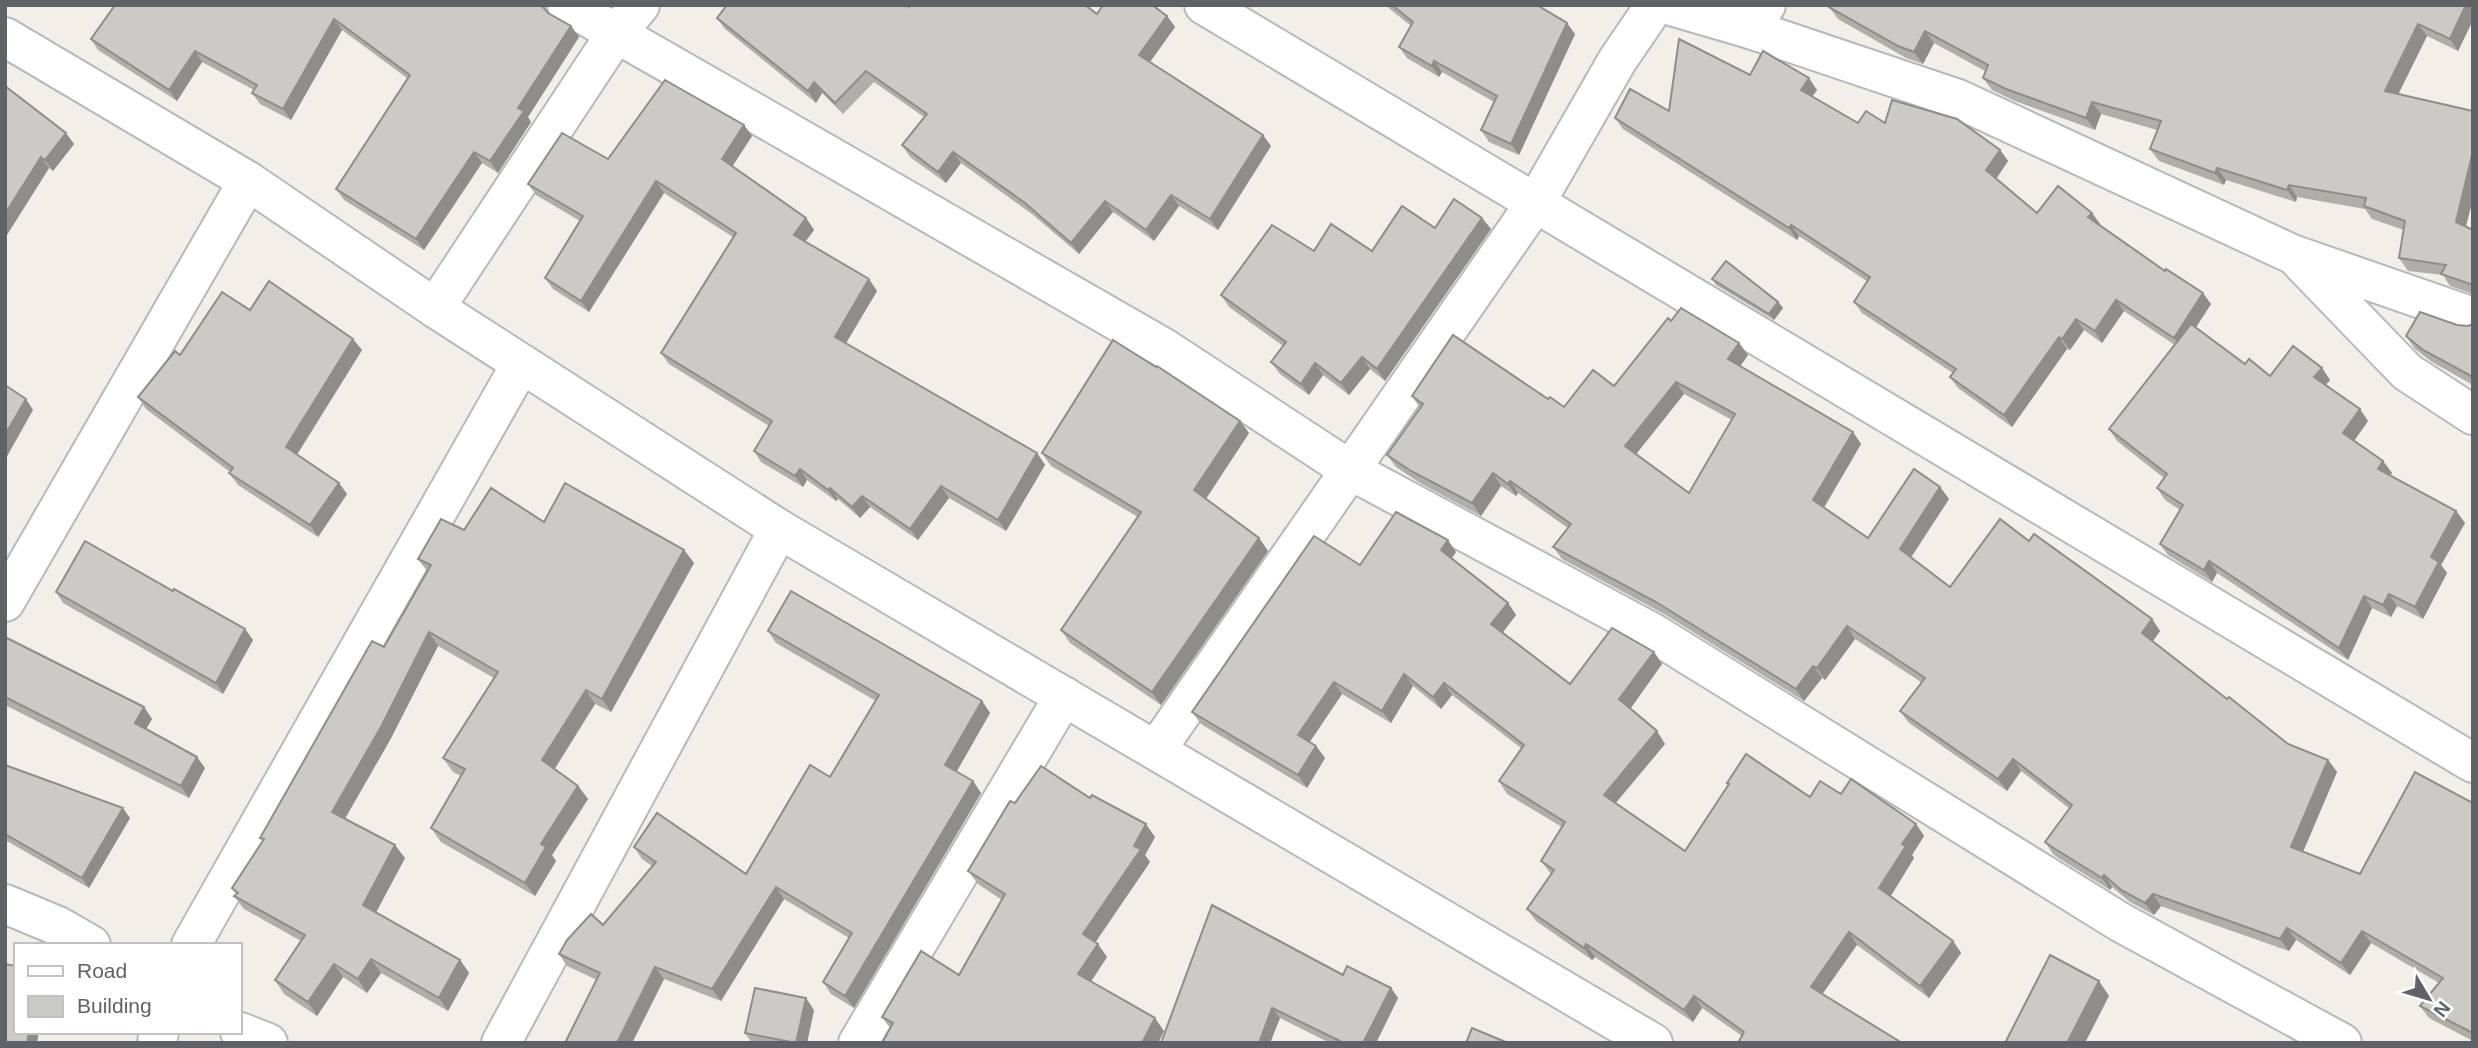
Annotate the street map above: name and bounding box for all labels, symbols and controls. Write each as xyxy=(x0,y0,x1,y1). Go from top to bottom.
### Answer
legend xyxy=(14,943,242,1034)
text: Road xyxy=(77,959,127,982)
north arrow xyxy=(2394,964,2464,1034)
text: Building xyxy=(77,994,152,1017)
text: N xyxy=(2430,997,2455,1021)

